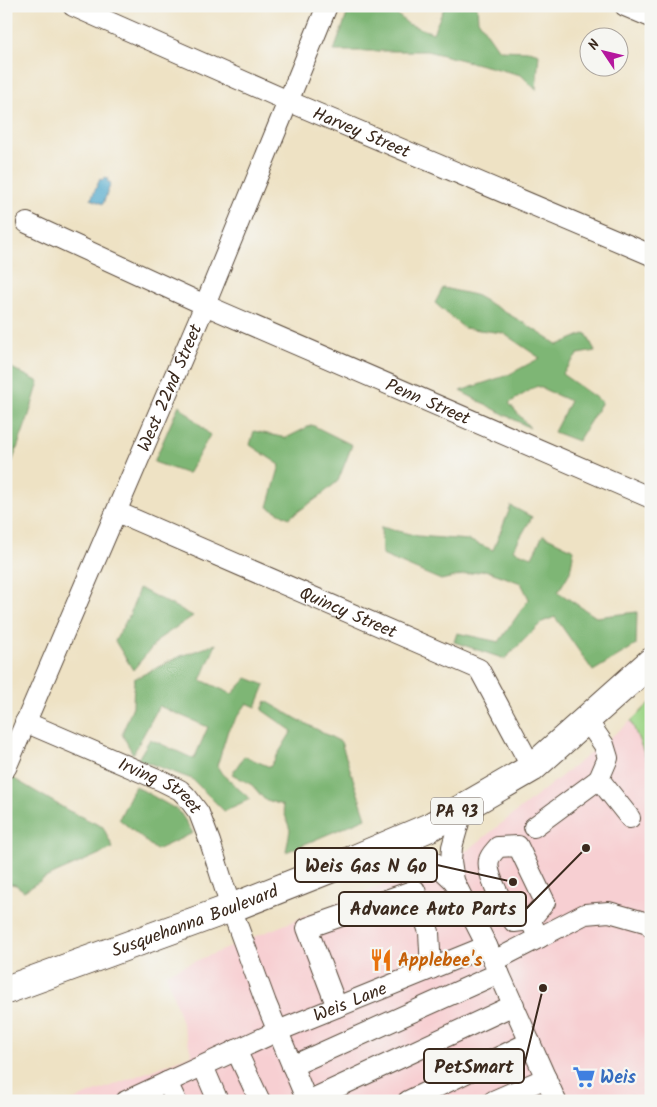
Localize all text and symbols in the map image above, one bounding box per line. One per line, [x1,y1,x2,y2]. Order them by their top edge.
north arrow [580,28,630,78]
text: N [583,35,606,55]
street label: Harvey Street [308,100,415,168]
street label: West 22nd Street [131,319,212,457]
street label: Penn Street [380,372,475,434]
street label: Quincy Street [294,580,402,648]
street label: Irving Street [113,751,209,822]
road number: PA 93 [431,798,483,824]
callout: Weis Gas N Go [295,848,437,882]
text: Weis Gas N Go [305,852,427,882]
street label: Susquehanna Boulevard [108,877,284,966]
callout: Advance Auto Parts [339,892,526,926]
text: Advance Auto Parts [350,895,516,925]
restaurant icon: Applebee's [368,947,394,973]
place label: Applebee's [398,947,483,976]
street label: Weis Lane [309,975,392,1031]
callout: PetSmart [424,1049,524,1083]
text: PetSmart [434,1053,514,1083]
supermarket icon: Weis [571,1064,597,1090]
place label: Weis [600,1064,637,1093]

